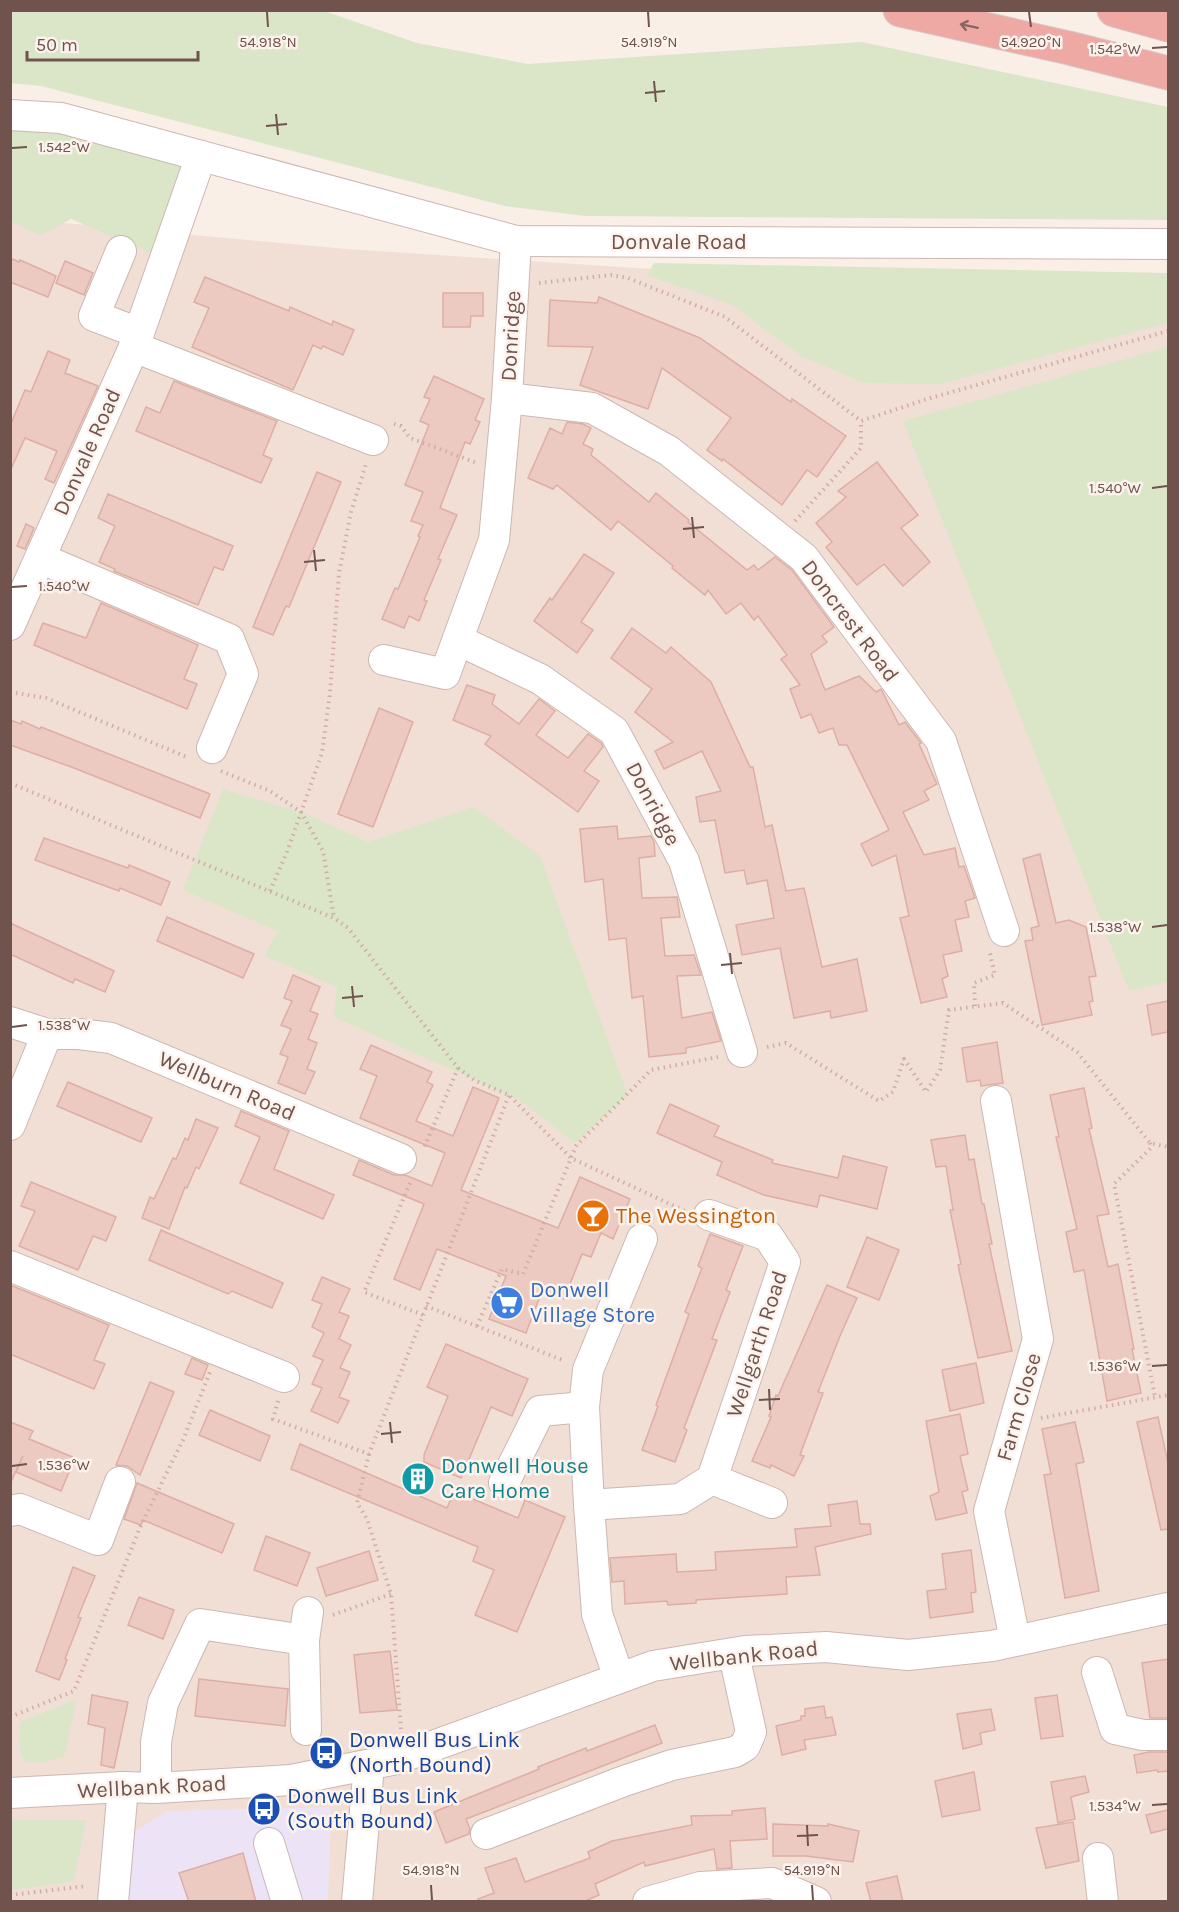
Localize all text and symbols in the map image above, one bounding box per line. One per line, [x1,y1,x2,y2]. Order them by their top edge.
one-way arrow [959,19,978,31]
scale bar [27,24,198,62]
text: 54.918°N [239,33,297,51]
text: 54.919°N [620,33,678,51]
text: 54.920°N [1000,33,1062,51]
text: 50 m [36,34,78,56]
text: 1.542°W [1089,40,1141,58]
text: 1.542°W [38,138,90,156]
street label: Donvale Road [611,229,747,255]
street label: Donridge [496,290,526,382]
street label: Donvale Road [47,384,127,520]
text: 1.540°W [1089,479,1142,497]
street label: Doncrest Road [796,555,904,687]
text: 1.540°W [38,577,91,595]
street label: Donridge [620,758,686,850]
text: 1.538°W [1089,918,1142,936]
text: 1.538°W [38,1016,91,1034]
street label: Wellburn Road [155,1046,299,1126]
bar icon: The Wessington [575,1198,611,1234]
place label: The Wessington [616,1203,776,1229]
street label: Wellgarth Road [721,1267,793,1421]
place label: Donwell Village Store [530,1277,655,1328]
supermarket icon: Donwell Village Store [489,1285,525,1321]
street label: Farm Close [991,1350,1047,1464]
text: 1.536°W [1089,1357,1142,1375]
place label: Donwell House Care Home [441,1453,589,1504]
text: 1.536°W [38,1456,91,1474]
building icon: Donwell House Care Home [400,1461,436,1497]
street label: Wellbank Road [668,1635,820,1677]
place label: Donwell Bus Link (North Bound) [349,1727,520,1778]
bus stop icon: Donwell Bus Link (North Bound) [308,1735,344,1771]
street label: Wellbank Road [77,1770,227,1804]
place label: Donwell Bus Link (South Bound) [287,1783,458,1834]
bus stop icon: Donwell Bus Link (South Bound) [246,1791,282,1827]
text: 1.534°W [1089,1797,1142,1815]
text: 54.918°N [402,1861,460,1879]
text: 54.919°N [783,1861,841,1879]

